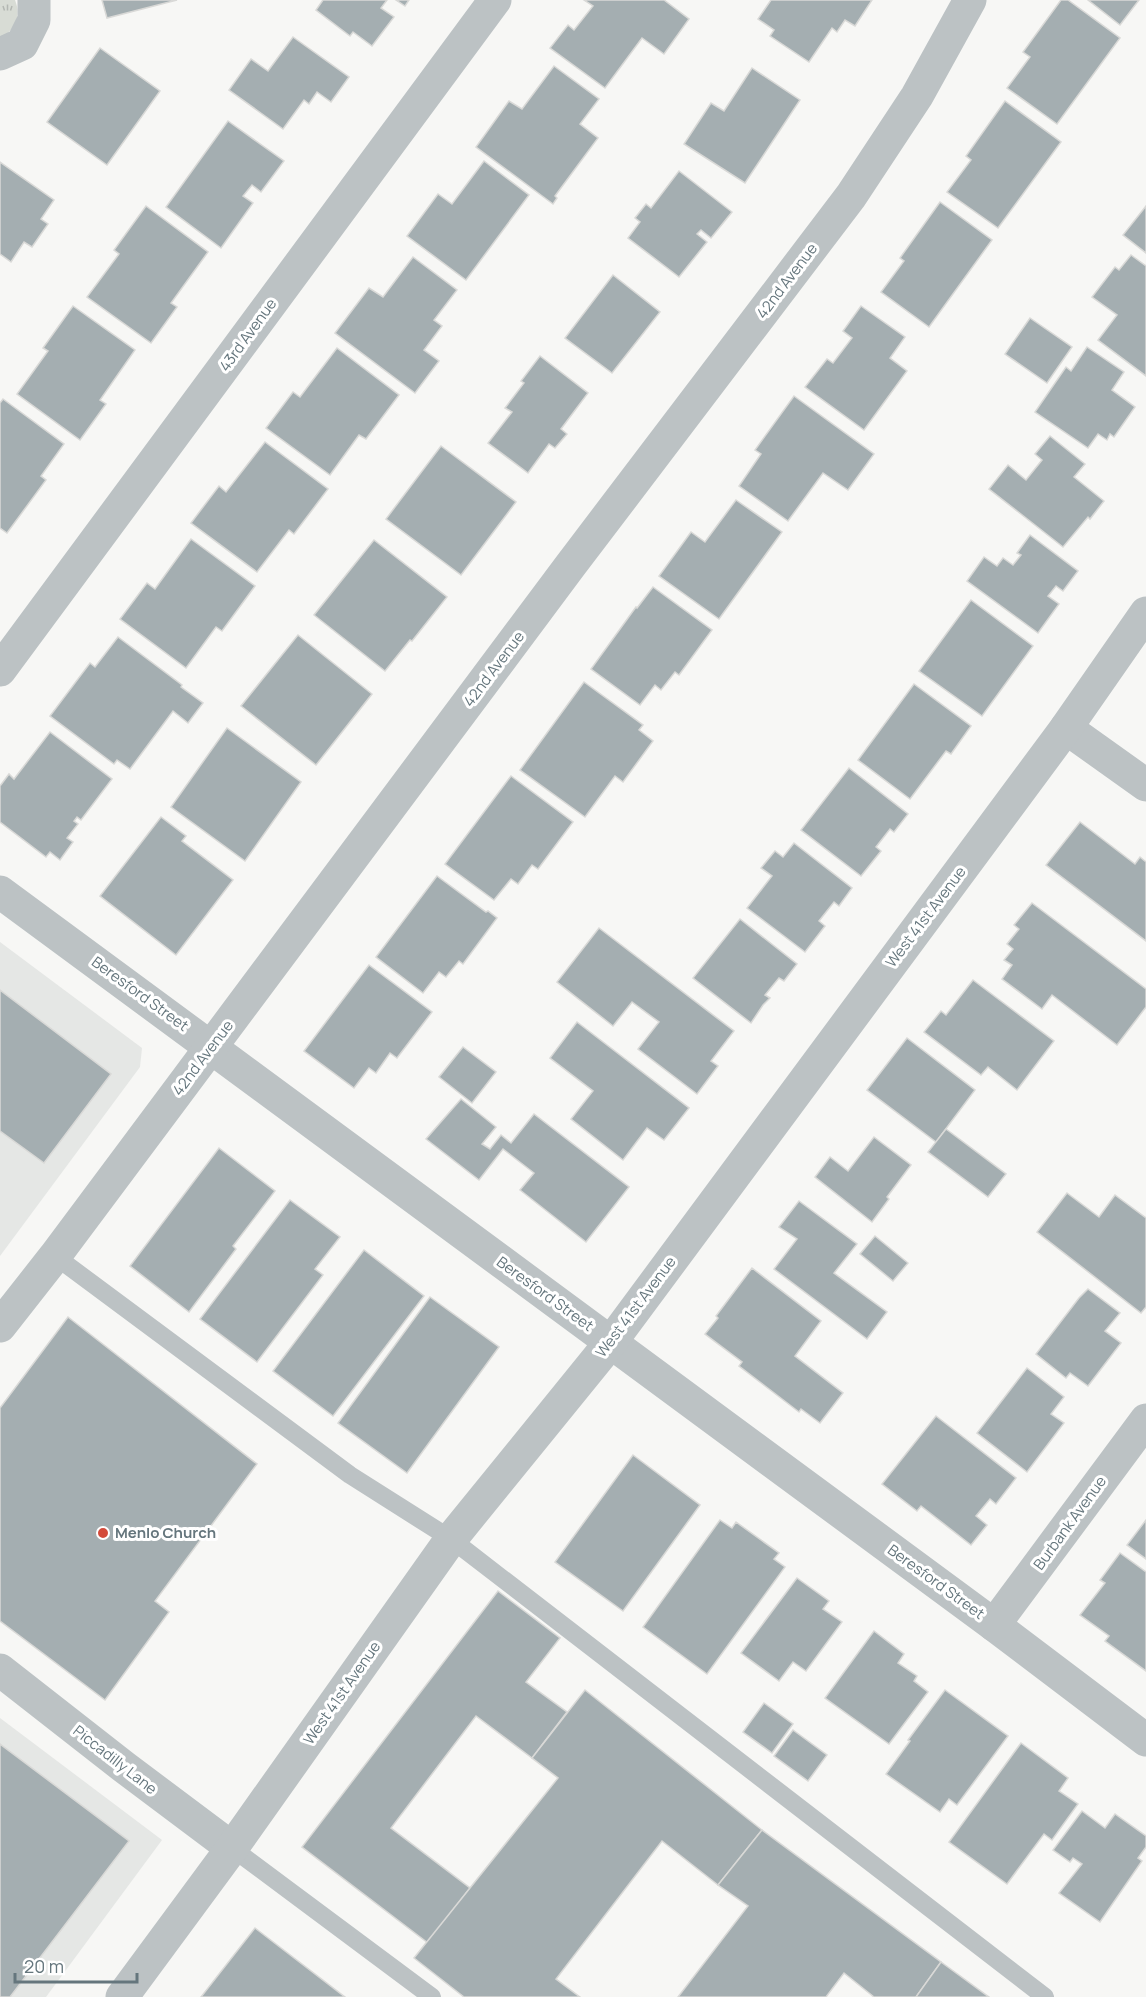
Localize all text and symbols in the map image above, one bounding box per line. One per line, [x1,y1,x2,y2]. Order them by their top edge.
street label: 42nd Avenue [751,238,822,323]
street label: 43rd Avenue [214,294,281,376]
street label: 42nd Avenue [458,626,529,711]
street label: West 41st Avenue [881,862,971,972]
street label: Beresford Street [88,951,193,1036]
street label: 42nd Avenue [167,1015,238,1100]
street label: Beresford Street [493,1251,598,1336]
street label: West 41st Avenue [591,1252,681,1362]
street label: Burbank Avenue [1028,1471,1111,1574]
place label: Menlo Church [115,1522,216,1543]
marker: Menlo Church [96,1526,110,1540]
street label: Beresford Street [884,1539,989,1624]
street label: West 41st Avenue [298,1637,385,1749]
street label: Piccadilly Lane [69,1720,162,1799]
scale bar [15,1946,136,1984]
text: 20 m [24,1954,64,1978]

